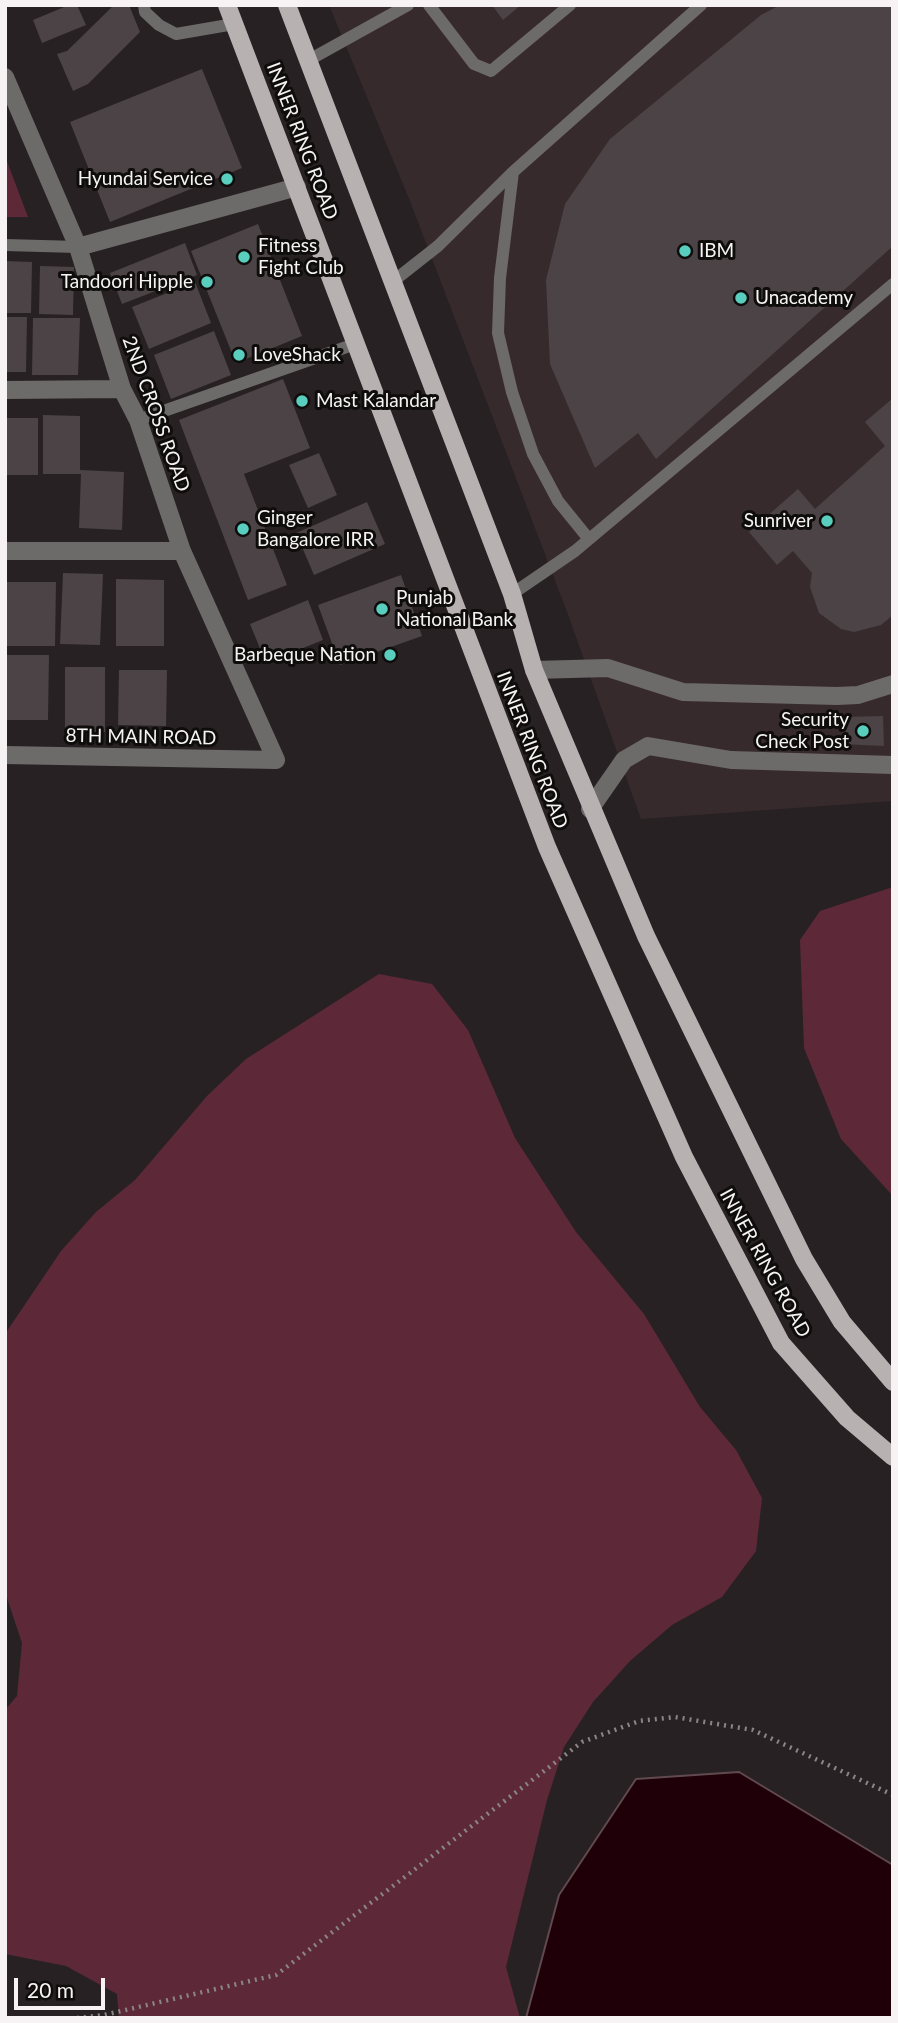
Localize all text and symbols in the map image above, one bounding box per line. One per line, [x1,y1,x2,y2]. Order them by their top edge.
street label: INNER RING ROAD [262,59,342,223]
place label: Hyundai Service [78,168,213,190]
marker: Hyundai Service [219,171,235,187]
place label: Fitness Fight Club [258,235,344,279]
place label: IBM [699,240,734,262]
marker: IBM [677,243,693,259]
marker: Fitness Fight Club [236,249,252,265]
place label: Tandoori Hipple [61,271,193,293]
marker: Tandoori Hipple [199,274,215,290]
place label: Unacademy [755,287,853,309]
marker: Unacademy [733,290,749,306]
street label: 2ND CROSS ROAD [117,333,195,495]
place label: LoveShack [253,344,341,366]
marker: LoveShack [231,347,247,363]
place label: Mast Kalandar [316,390,436,412]
marker: Mast Kalandar [294,393,310,409]
place label: Ginger Bangalore IRR [257,507,374,551]
place label: Sunriver [744,510,813,532]
marker: Sunriver [819,513,835,529]
marker: Ginger Bangalore IRR [235,521,251,537]
place label: Punjab National Bank [396,587,513,631]
marker: Punjab National Bank [374,601,390,617]
place label: Barbeque Nation [234,644,376,666]
marker: Barbeque Nation [382,647,398,663]
street label: INNER RING ROAD [492,668,572,832]
place label: Security Check Post [755,709,849,753]
marker: Security Check Post [855,723,871,739]
street label: 8TH MAIN ROAD [65,724,217,750]
street label: INNER RING ROAD [715,1185,815,1341]
scale bar [18,1964,108,2008]
text: 20 m [27,1977,74,2002]

